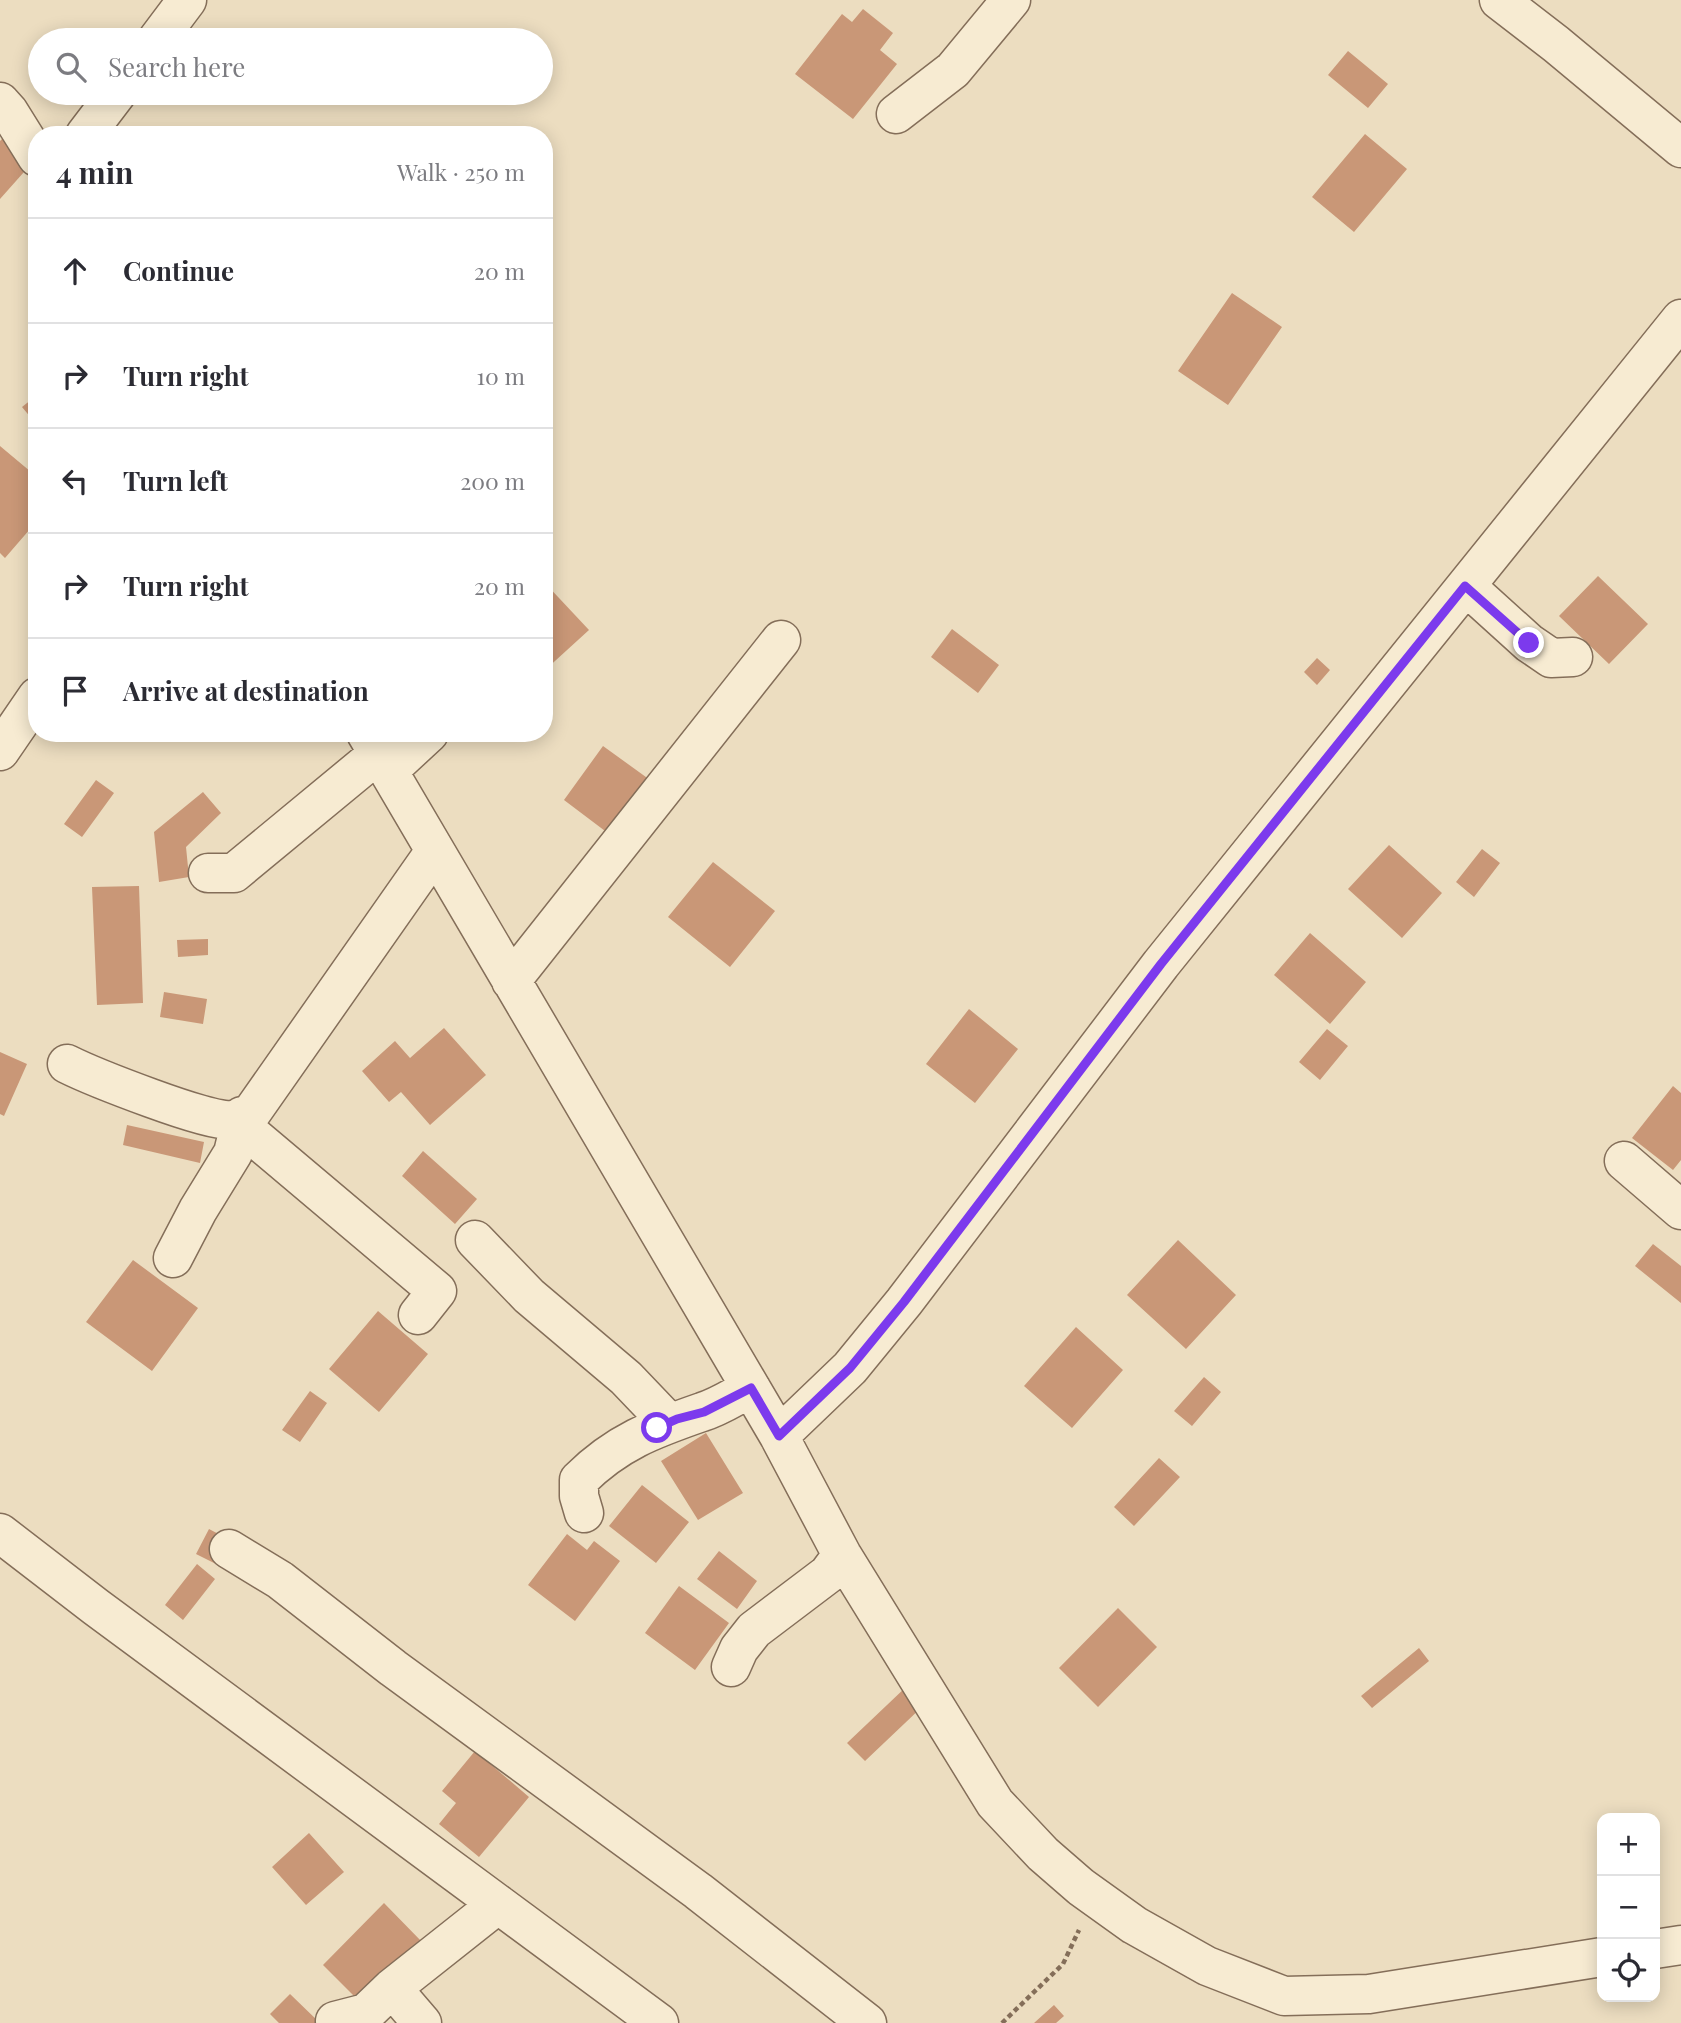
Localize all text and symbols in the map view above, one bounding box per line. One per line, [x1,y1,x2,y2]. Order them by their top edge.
search box [28,28,553,105]
icon: search [52,48,90,86]
text: Search here [108,49,245,84]
text: 4 min [56,152,134,192]
text: Walk · 250 m [397,156,525,187]
icon: ahead [56,252,94,290]
text: Continue [123,253,234,288]
text: 20 m [474,255,525,286]
icon: right [56,357,94,395]
text: Turn right [123,358,249,393]
text: 10 m [477,360,525,391]
icon: left [56,462,94,500]
text: Turn left [123,463,228,498]
text: 200 m [460,465,525,496]
icon: right [56,567,94,605]
text: Turn right [123,568,249,603]
text: 20 m [474,570,525,601]
route end [1513,627,1544,658]
icon: arrive [56,672,94,710]
text: Arrive at destination [123,673,369,708]
route start [641,1412,672,1443]
map controls [1597,1813,1660,2002]
button: + [1597,1813,1660,1876]
button: − [1597,1876,1660,1939]
button: locate [1597,1939,1660,2002]

